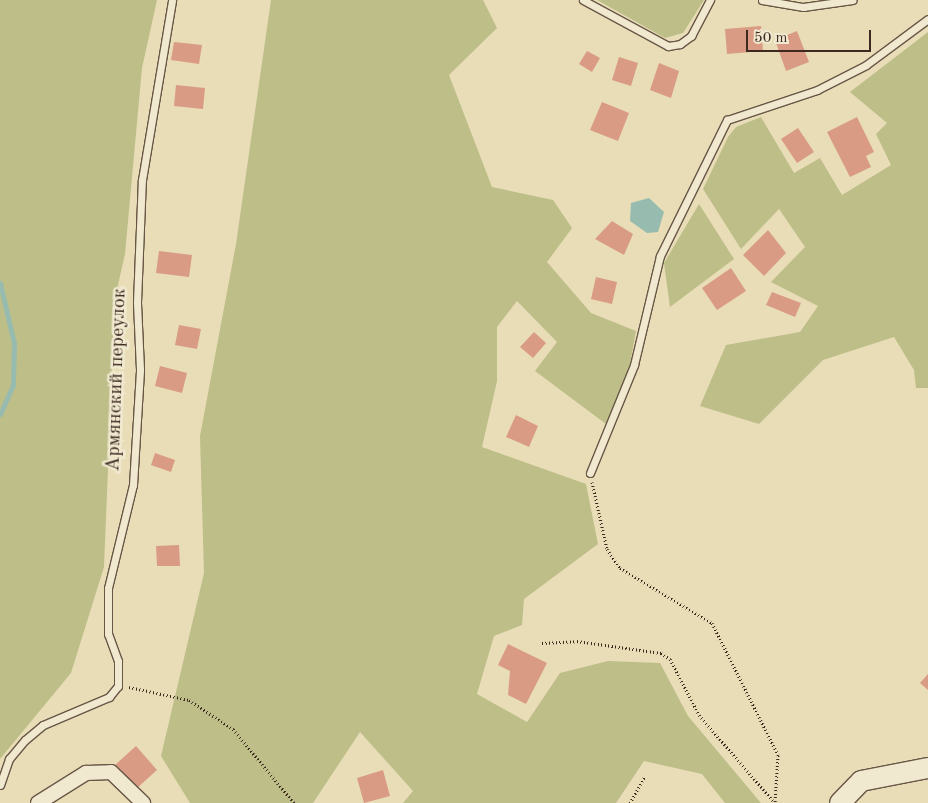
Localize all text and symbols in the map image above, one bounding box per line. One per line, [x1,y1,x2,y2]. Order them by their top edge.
scale bar [748,20,873,52]
text: 50 m [754,31,788,46]
street label: Армянский переулок [102,288,132,472]

